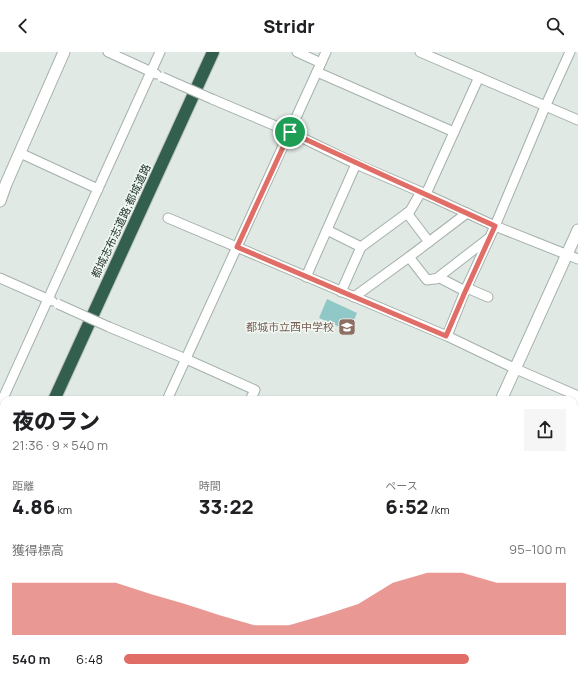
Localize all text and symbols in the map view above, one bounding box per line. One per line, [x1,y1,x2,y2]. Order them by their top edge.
text: Stridr [263,14,315,38]
icon: back [12,15,34,37]
icon: search [544,15,566,37]
pin [273,115,307,149]
icon: arrive [279,121,301,143]
street label: 都城志布志道路;都城道路 [87,161,154,280]
school or university icon: 都城市立西中学校 [337,317,357,337]
place label: 都城市立西中学校 [246,319,334,334]
text: 夜のラン [12,406,100,436]
button: share [524,409,566,451]
text: 21:36 · 9 × 540 m [12,436,108,454]
text: 距離 [12,478,34,493]
text: 時間 [199,478,221,493]
text: ペース [385,478,418,493]
text: 4.86 [12,493,55,520]
text: 33:22 [199,493,254,520]
text: 6:52 [385,493,428,520]
text: km [55,502,72,517]
text: /km [428,502,450,517]
text: 95–100 m [509,540,566,558]
text: 獲得標高 [12,541,64,559]
text: 540 m [12,650,50,668]
text: 6:48 [76,650,103,668]

